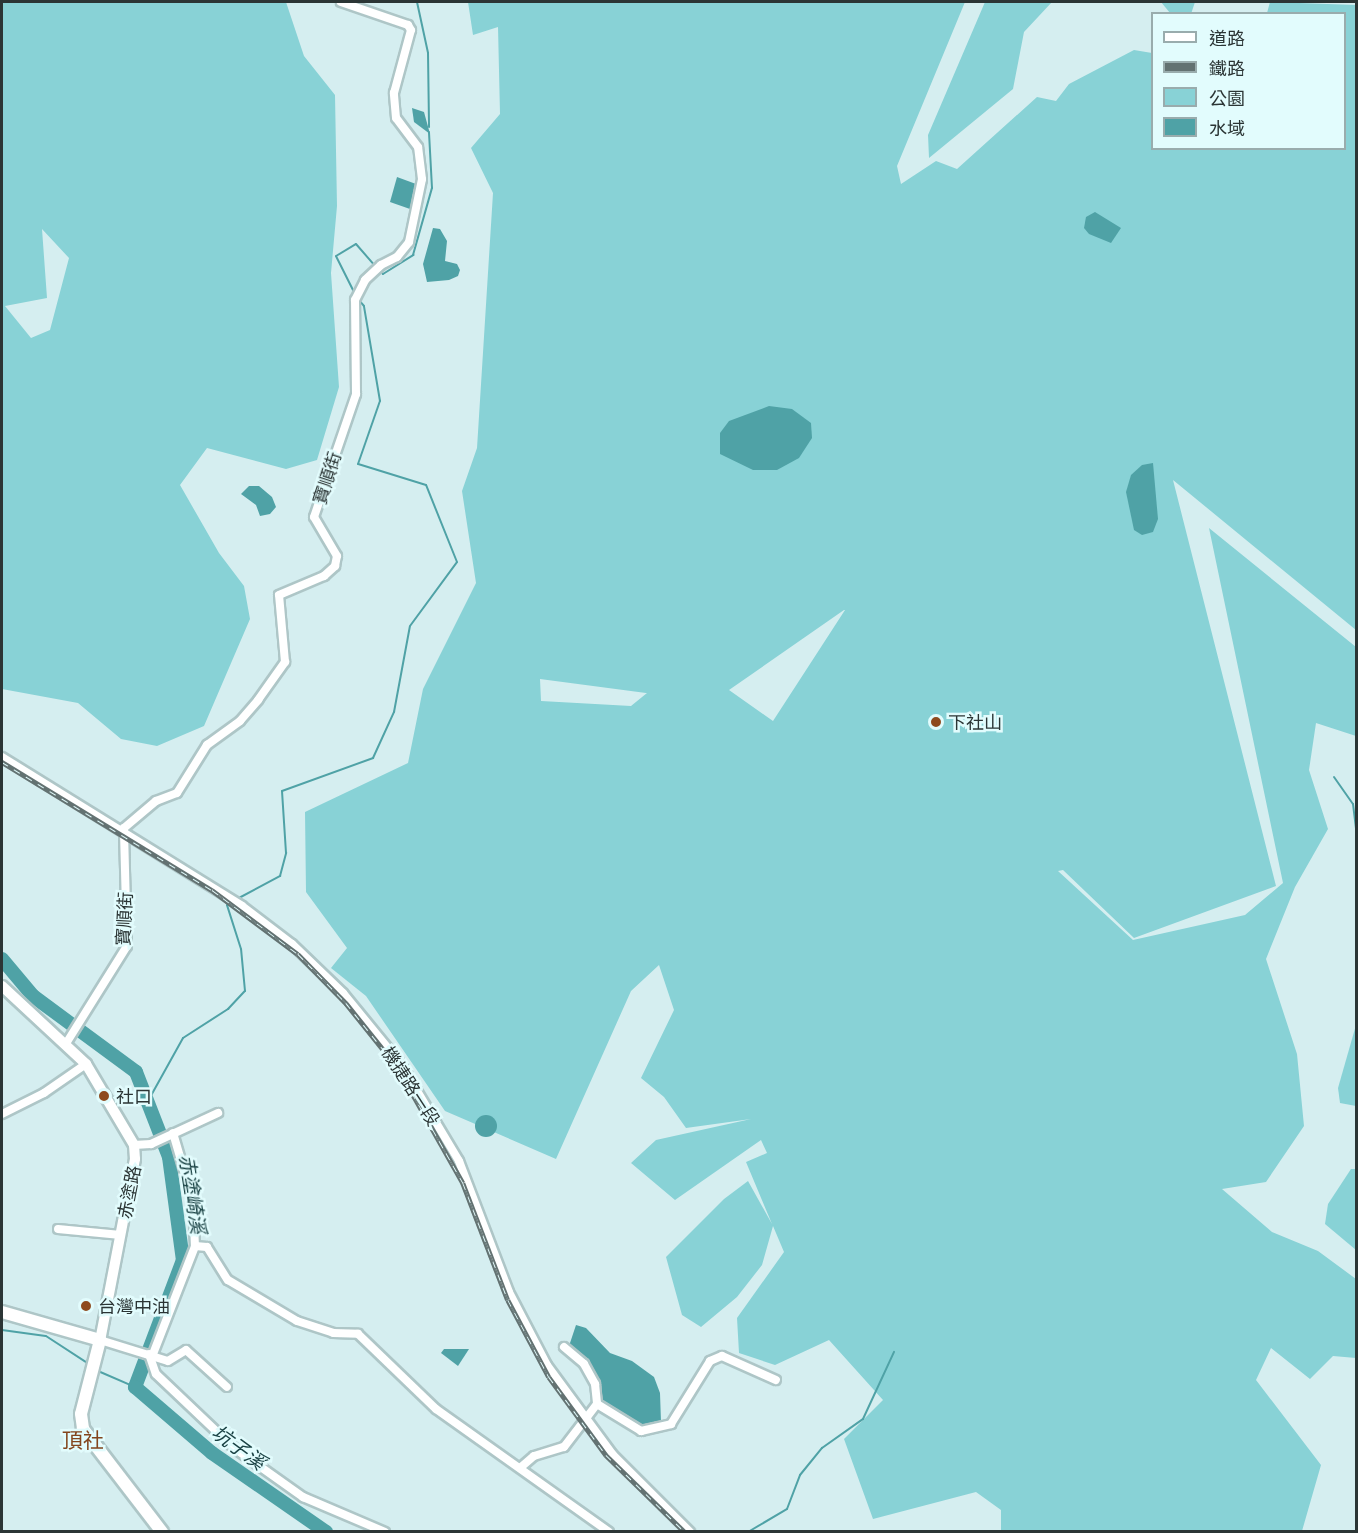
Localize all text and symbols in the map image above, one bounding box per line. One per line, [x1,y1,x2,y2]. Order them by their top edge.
legend [1151,12,1346,150]
text: 道路 [1209,27,1245,49]
text: 鐵路 [1209,57,1245,79]
text: 公園 [1209,87,1245,109]
text: 水域 [1209,117,1245,139]
street label: 寶順街 [308,449,346,507]
place label: 下社山 [948,711,1002,733]
marker: 下社山 [929,715,943,729]
street label: 寶順街 [112,891,136,947]
street label: 機捷路一段 [377,1042,445,1130]
place label: 社口 [116,1085,152,1107]
marker: 社口 [97,1089,111,1103]
water label: 赤塗崎溪 [175,1153,211,1235]
street label: 赤塗路 [113,1163,145,1221]
place label: 台灣中油 [98,1295,170,1317]
marker: 台灣中油 [79,1299,93,1313]
water label: 坑子溪 [208,1420,270,1474]
district label: 頂社 [62,1427,104,1453]

